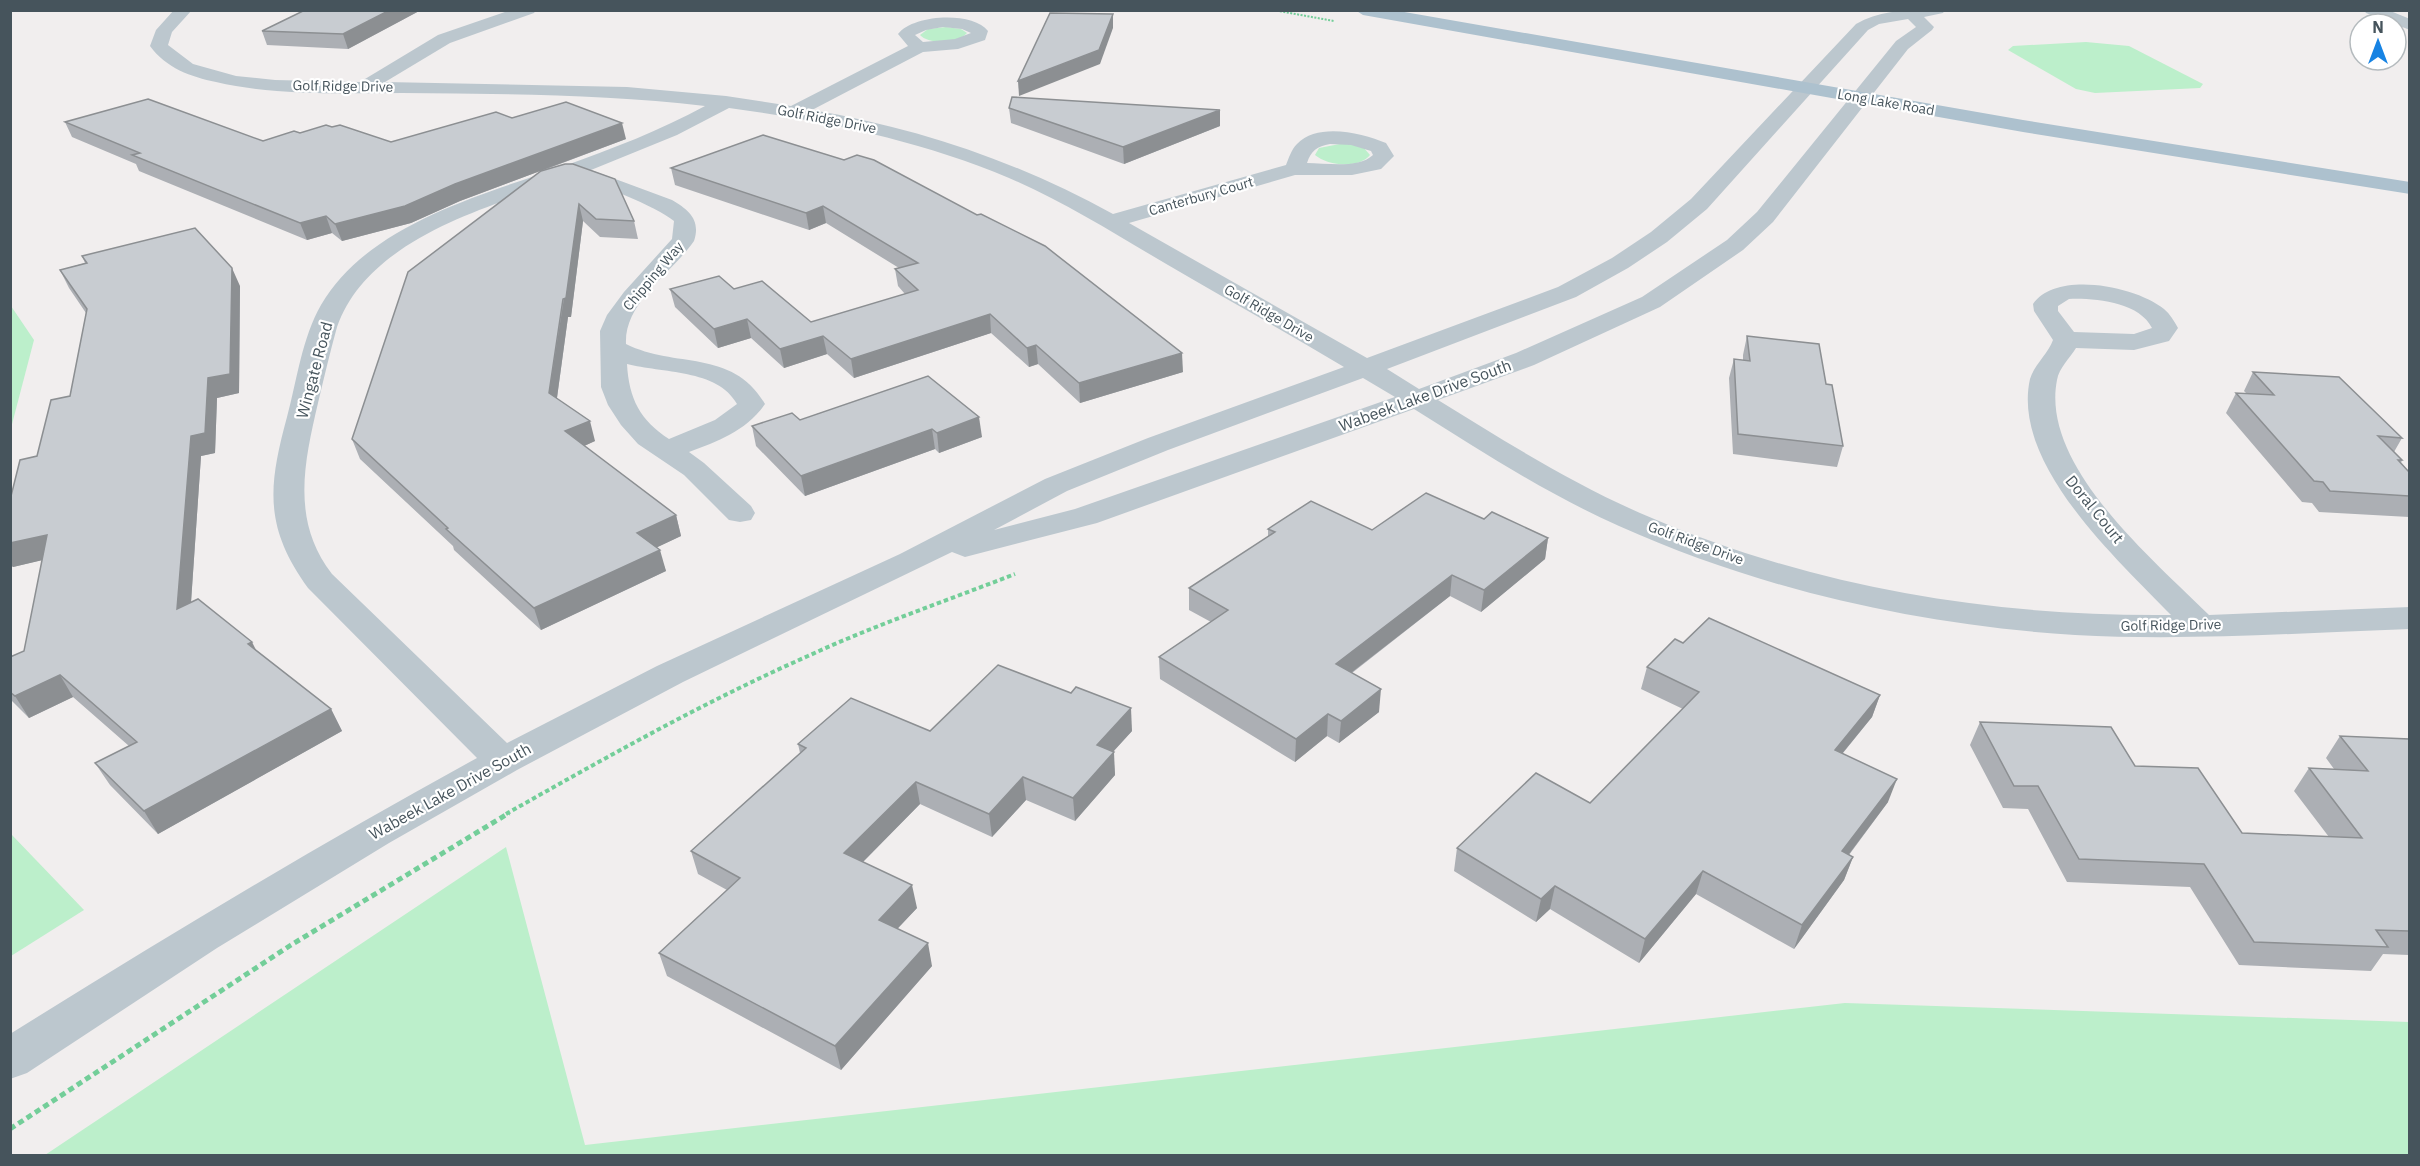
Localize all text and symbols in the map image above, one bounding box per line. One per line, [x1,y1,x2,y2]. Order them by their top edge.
north arrow [2348,12,2408,72]
text: N [2372,17,2384,37]
street label: Golf Ridge Drive [293,76,394,96]
street label: Long Lake Road [1836,85,1936,119]
street label: Golf Ridge Drive [776,101,878,137]
street label: Canterbury Court [1147,172,1255,220]
street label: Chipping Way [619,238,687,314]
street label: Golf Ridge Drive [1221,280,1317,346]
street label: Wingate Road [292,320,336,420]
street label: Wabeek Lake Drive South [1336,354,1514,436]
street label: Doral Court [2062,471,2128,547]
street label: Golf Ridge Drive [1646,517,1747,569]
street label: Golf Ridge Drive [2121,615,2222,635]
street label: Wabeek Lake Drive South [366,738,534,844]

